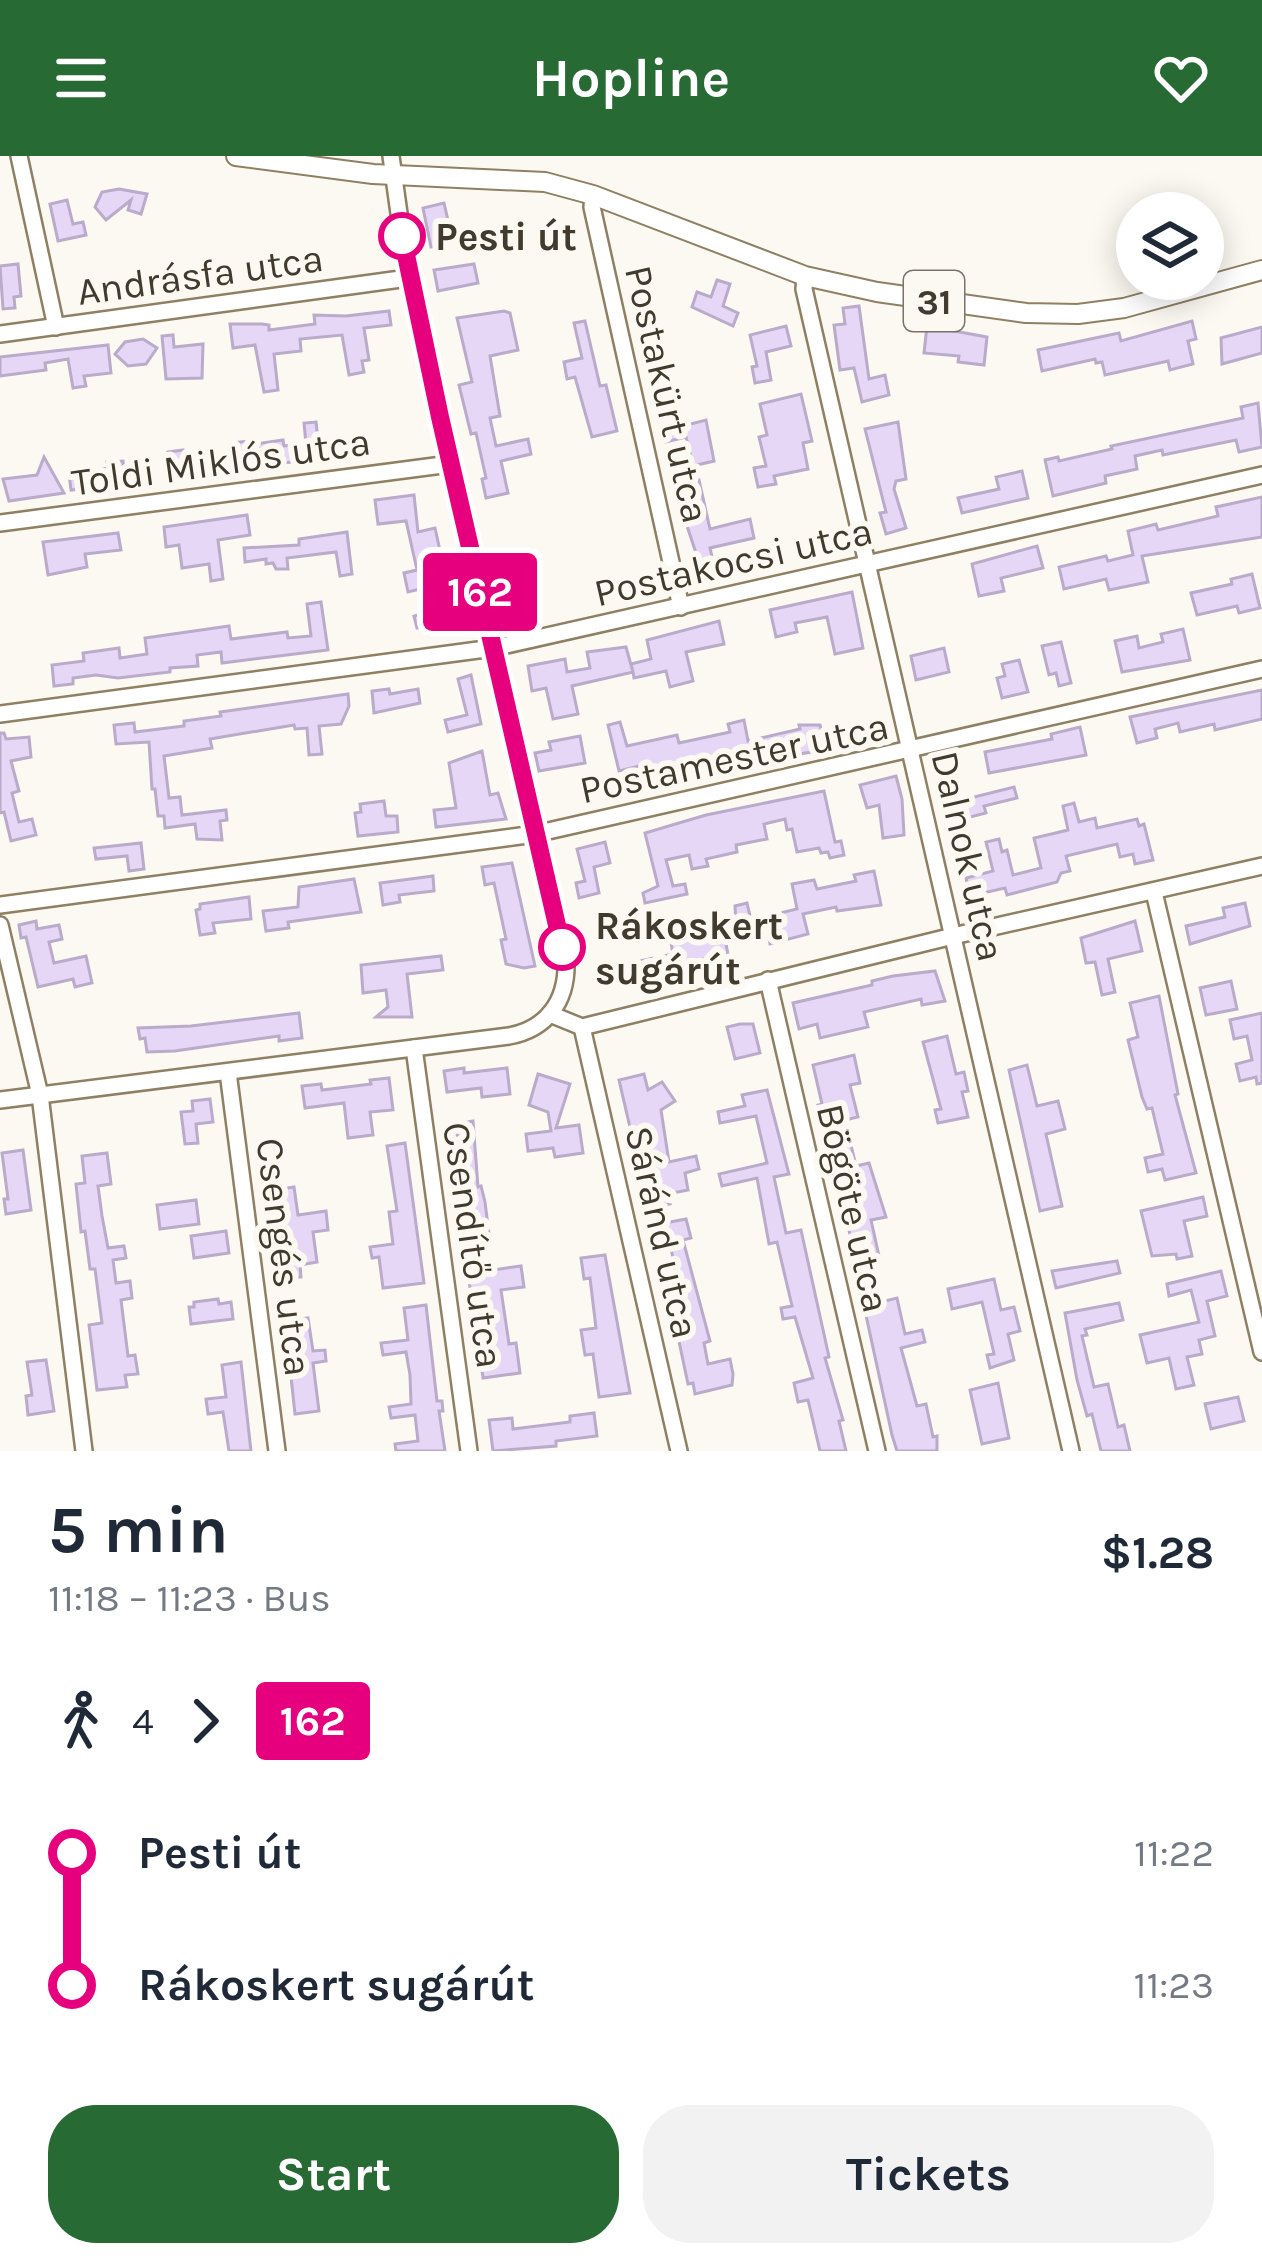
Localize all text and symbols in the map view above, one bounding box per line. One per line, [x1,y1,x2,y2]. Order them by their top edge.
icon: menu [48,45,114,111]
icon: heart [1148,45,1214,111]
text: Hopline [532,46,730,110]
map controls [1116,192,1224,300]
button: layers [1116,192,1224,300]
marker: Pesti út [380,214,424,258]
place label: Pesti út [435,214,577,260]
street label: Andrásfa utca [74,235,326,315]
street label: Postakürt utca [615,261,719,528]
road number: 31 [904,271,964,331]
street label: Toldi Miklós utca [69,418,373,506]
street label: Postakocsi utca [590,508,877,616]
line badge: 162 [411,553,549,631]
text: 162 [447,567,513,617]
street label: Postamester utca [576,703,893,813]
street label: Dalnok utca [922,747,1015,966]
place label: Rákoskert sugárút [595,903,783,994]
marker: Rákoskert sugárút [540,925,584,969]
street label: Bögöte utca [807,1099,899,1317]
street label: Csendítő utca [433,1119,513,1371]
street label: Sáránd utca [615,1122,709,1343]
street label: Csengés utca [247,1135,321,1379]
text: 5 min [48,1491,229,1569]
text: $1.28 [1101,1527,1214,1579]
text: 11:18 – 11:23 · Bus [48,1575,331,1621]
icon: walk [48,1688,114,1754]
icon: forward [172,1688,238,1754]
text: 162 [280,1696,346,1746]
text: 4 [132,1698,154,1744]
text: Pesti út [138,1827,302,1879]
text: 11:22 [1134,1830,1214,1876]
text: Rákoskert sugárút [138,1959,534,2011]
text: 11:23 [1134,1962,1214,2008]
button: Start [48,2105,619,2243]
button: Tickets [643,2105,1214,2243]

